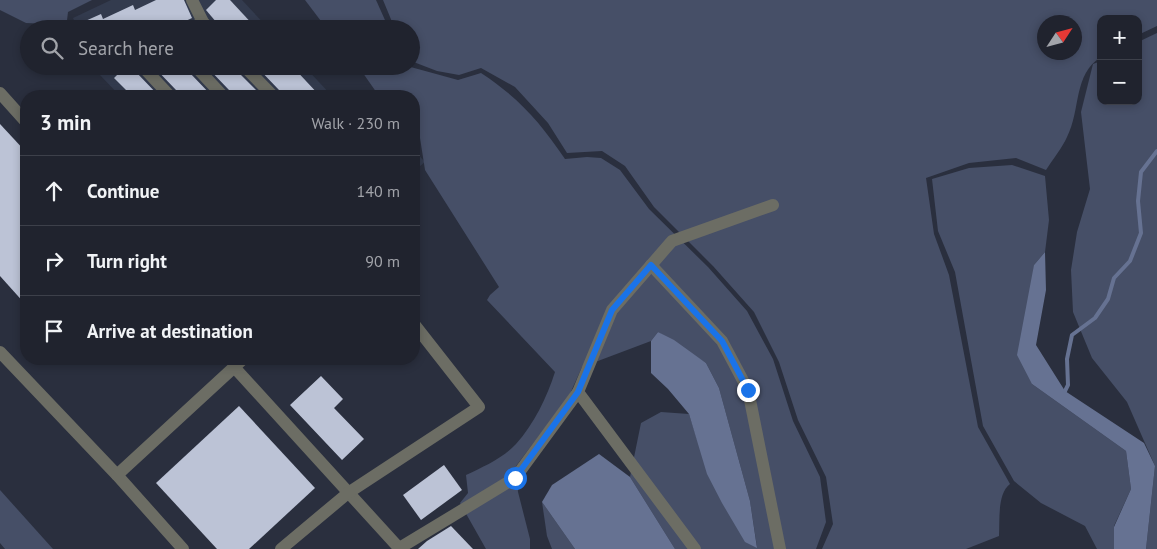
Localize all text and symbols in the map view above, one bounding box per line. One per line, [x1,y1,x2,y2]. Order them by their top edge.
north arrow [1037,15,1082,60]
map controls [1097,15,1142,105]
button: + [1097,15,1142,60]
search box [20,20,420,75]
icon: search [38,34,66,62]
text: Search here [78,36,174,60]
button: − [1097,60,1142,105]
text: 3 min [40,109,91,136]
text: Walk · 230 m [311,113,400,133]
icon: ahead [40,177,68,205]
text: Continue [87,179,159,203]
text: 140 m [357,181,400,201]
icon: right [40,247,68,275]
text: Turn right [87,249,167,273]
text: 90 m [365,251,400,271]
icon: arrive [40,317,68,345]
text: Arrive at destination [87,319,253,343]
route end [737,379,760,402]
route start [504,467,527,490]

